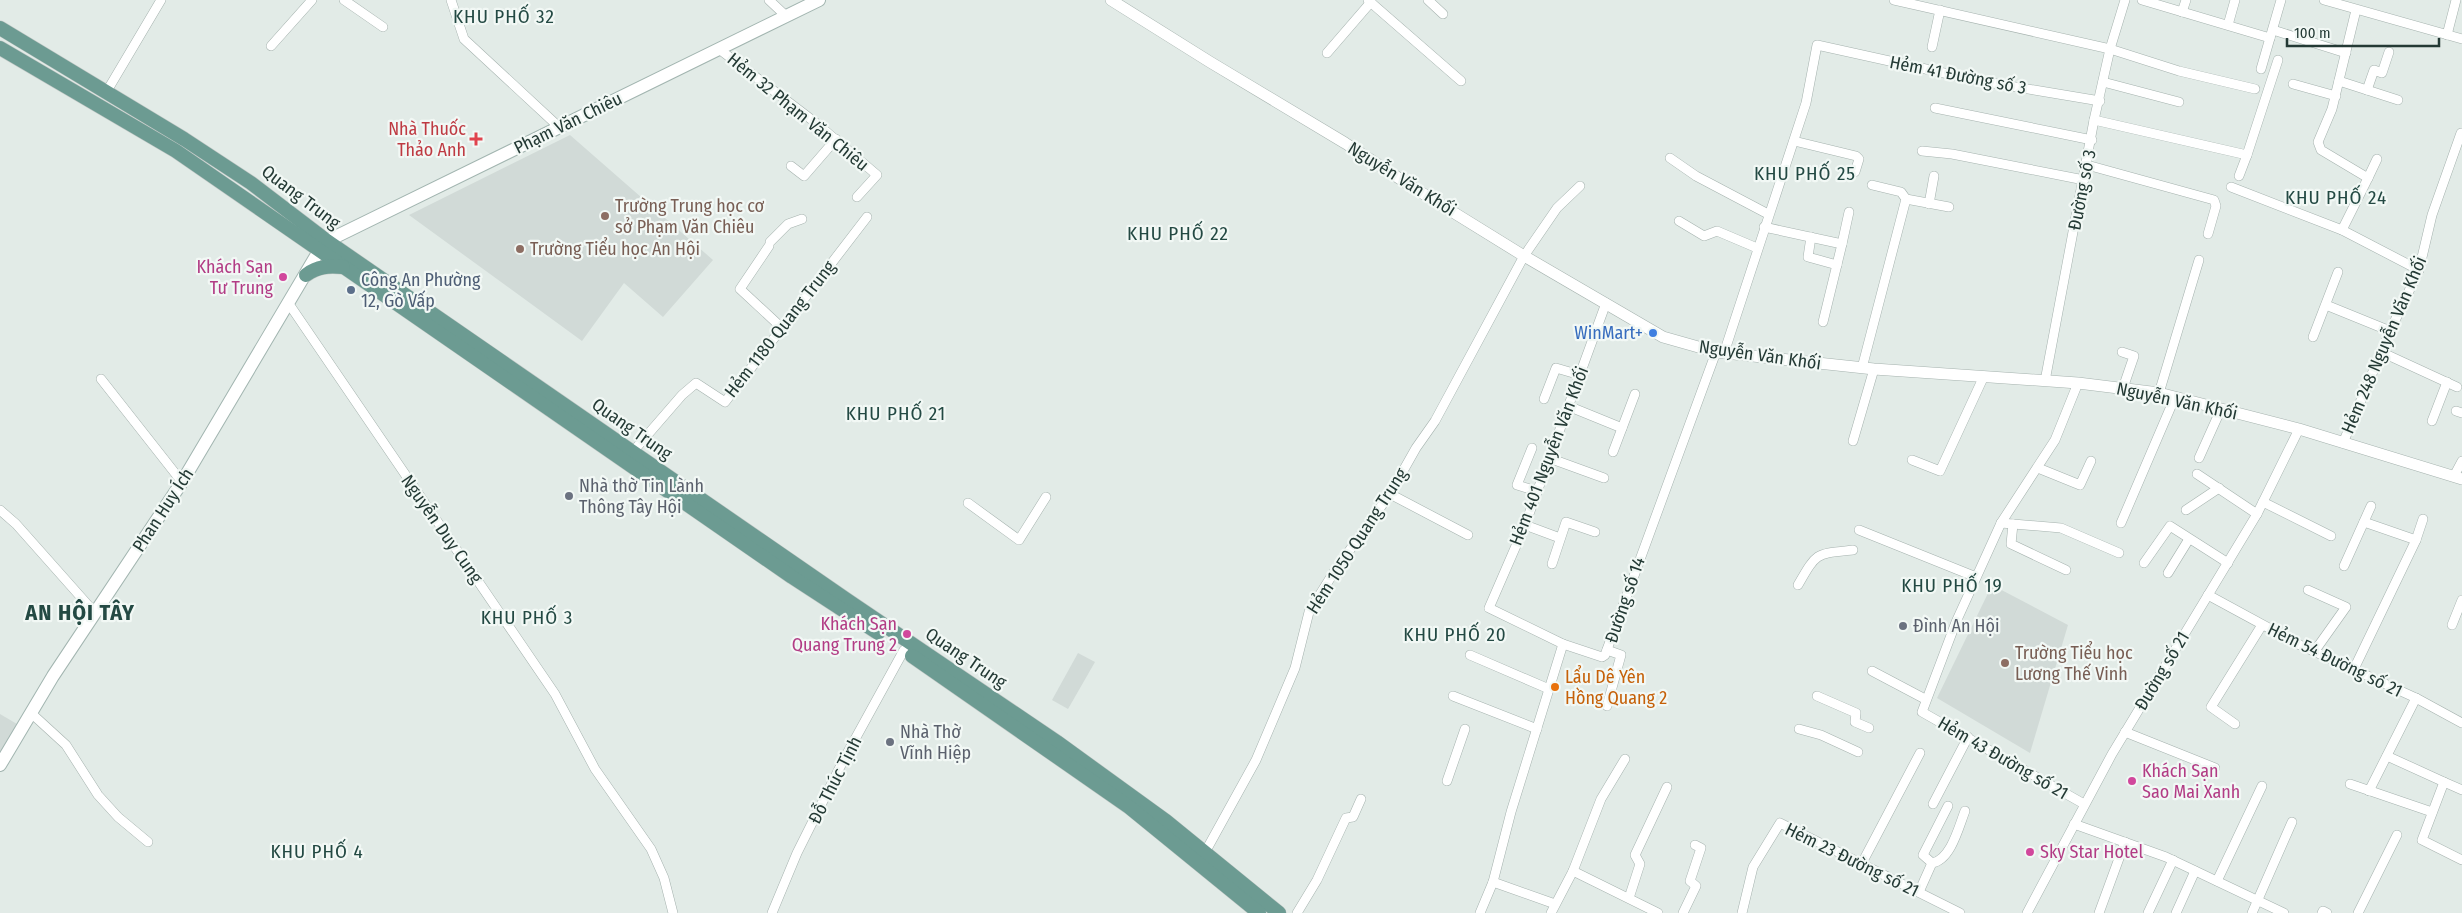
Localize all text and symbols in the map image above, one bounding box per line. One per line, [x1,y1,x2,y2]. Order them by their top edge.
district label: KHU PHỐ 32 [453,3,555,28]
scale bar [2287,15,2440,47]
text: 100 m [2294,24,2331,42]
street label: Hẻm 32 Phạm Văn Chiêu [723,48,873,176]
street label: Hẻm 41 Đường số 3 [1888,51,2028,99]
street label: Phạm Văn Chiêu [510,87,626,159]
place label: Nhà Thuốc Thảo Anh [388,118,466,161]
marker: Nhà Thuốc Thảo Anh [470,133,482,145]
street label: Nguyễn Văn Khối [1344,137,1460,221]
street label: Đường số 3 [2063,148,2101,232]
street label: Quang Trung [257,160,345,234]
district label: KHU PHỐ 25 [1754,160,1856,185]
district label: KHU PHỐ 24 [2285,184,2387,209]
place label: Trường Trung học cơ sở Phạm Văn Chiêu [615,195,764,238]
marker: Trường Trung học cơ sở Phạm Văn Chiêu [599,210,611,222]
district label: KHU PHỐ 22 [1127,220,1229,245]
place label: Trường Tiểu học An Hội [530,237,700,260]
marker: Trường Tiểu học An Hội [514,243,526,255]
street label: Hẻm 248 Nguyễn Văn Khối [2337,253,2431,437]
place label: Khách Sạn Tư Trung [197,256,274,299]
street label: Hẻm 1180 Quang Trung [720,256,841,402]
place label: Công An Phường 12, Gò Vấp [361,269,481,312]
marker: Khách Sạn Tư Trung [277,271,289,283]
marker: Công An Phường 12, Gò Vấp [345,284,357,296]
place label: WinMart+ [1574,322,1643,344]
marker: WinMart+ [1647,327,1659,339]
street label: Nguyễn Văn Khối [1697,336,1823,374]
street label: Hẻm 401 Nguyễn Văn Khối [1505,363,1593,549]
street label: Nguyễn Văn Khối [2114,377,2240,425]
street label: Quang Trung [588,393,677,465]
district label: KHU PHỐ 21 [846,400,946,425]
street label: Phan Huy Ích [127,463,198,556]
street label: Hẻm 1050 Quang Trung [1302,464,1413,618]
street label: Nguyễn Duy Cung [396,470,488,588]
place label: Nhà thờ Tin Lành Thông Tây Hội [579,475,704,518]
marker: Nhà thờ Tin Lành Thông Tây Hội [563,490,575,502]
street label: Đường số 14 [1600,554,1650,646]
district label: KHU PHỐ 19 [1901,572,2003,597]
district label: AN HỘI TÂY [24,599,135,626]
district label: KHU PHỐ 3 [481,604,573,629]
place label: Khách Sạn Quang Trung 2 [792,613,897,656]
place label: Đình An Hội [1913,615,2000,637]
street label: Hẻm 54 Đường số 21 [2264,618,2406,702]
marker: Đình An Hội [1897,620,1909,632]
district label: KHU PHỐ 20 [1403,621,1507,646]
street label: Quang Trung [921,623,1011,693]
marker: Khách Sạn Quang Trung 2 [901,628,913,640]
street label: Đường số 21 [2130,628,2194,714]
place label: Trường Tiểu học Lương Thế Vinh [2015,641,2133,685]
marker: Trường Tiểu học Lương Thế Vinh [1999,657,2011,669]
place label: Lẩu Dê Yên Hồng Quang 2 [1565,665,1667,709]
marker: Lẩu Dê Yên Hồng Quang 2 [1549,681,1561,693]
street label: Hẻm 43 Đường số 21 [1934,712,2072,804]
place label: Nhà Thờ Vĩnh Hiệp [900,721,971,764]
street label: Đỗ Thúc Tịnh [804,733,866,827]
marker: Nhà Thờ Vĩnh Hiệp [884,736,896,748]
place label: Khách Sạn Sao Mai Xanh [2142,760,2240,803]
marker: Khách Sạn Sao Mai Xanh [2126,775,2138,787]
street label: Hẻm 23 Đường số 21 [1781,818,1923,902]
district label: KHU PHỐ 4 [270,838,364,863]
place label: Sky Star Hotel [2040,841,2143,863]
marker: Sky Star Hotel [2024,846,2036,858]

